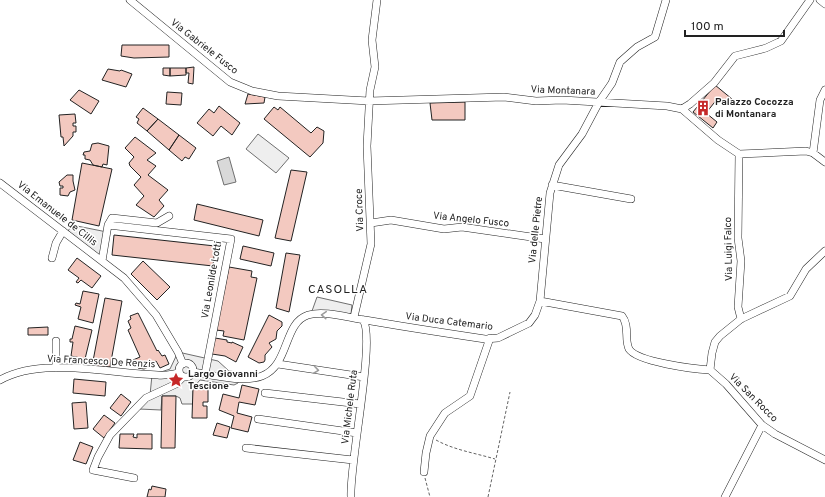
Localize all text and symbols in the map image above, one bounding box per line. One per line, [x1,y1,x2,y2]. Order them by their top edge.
scale bar [685,12,784,38]
street label: Via Gabriele Fusco [167,16,241,78]
text: 100 m [691,19,724,35]
street label: Via Montanara [530,83,596,99]
place label: Palazzo Cocozza di Montanara [715,96,794,121]
building icon: Palazzo Cocozza di Montanara [694,99,712,117]
street label: Via Emanuele de Cillis [14,179,100,250]
street label: Via Croce [353,188,367,232]
street label: Via delle Pietre [526,196,546,264]
street label: Via Angelo Fusco [432,210,510,231]
street label: Via Luigi Falco [722,216,736,281]
street label: Via Leonilde Lotti [199,240,225,320]
district label: CASOLLA [308,282,368,298]
one-way arrow [321,310,327,319]
street label: Via Duca Catemario [404,310,494,334]
street label: Via Francesco De Renzis [46,353,156,371]
one-way arrow [313,365,319,374]
place label: Largo Giovanni Tescione [188,368,258,393]
street label: Via Michele Ruta [339,369,361,445]
place icon: Largo Giovanni Tescione [167,371,185,389]
street label: Via San Rocco [726,371,780,425]

